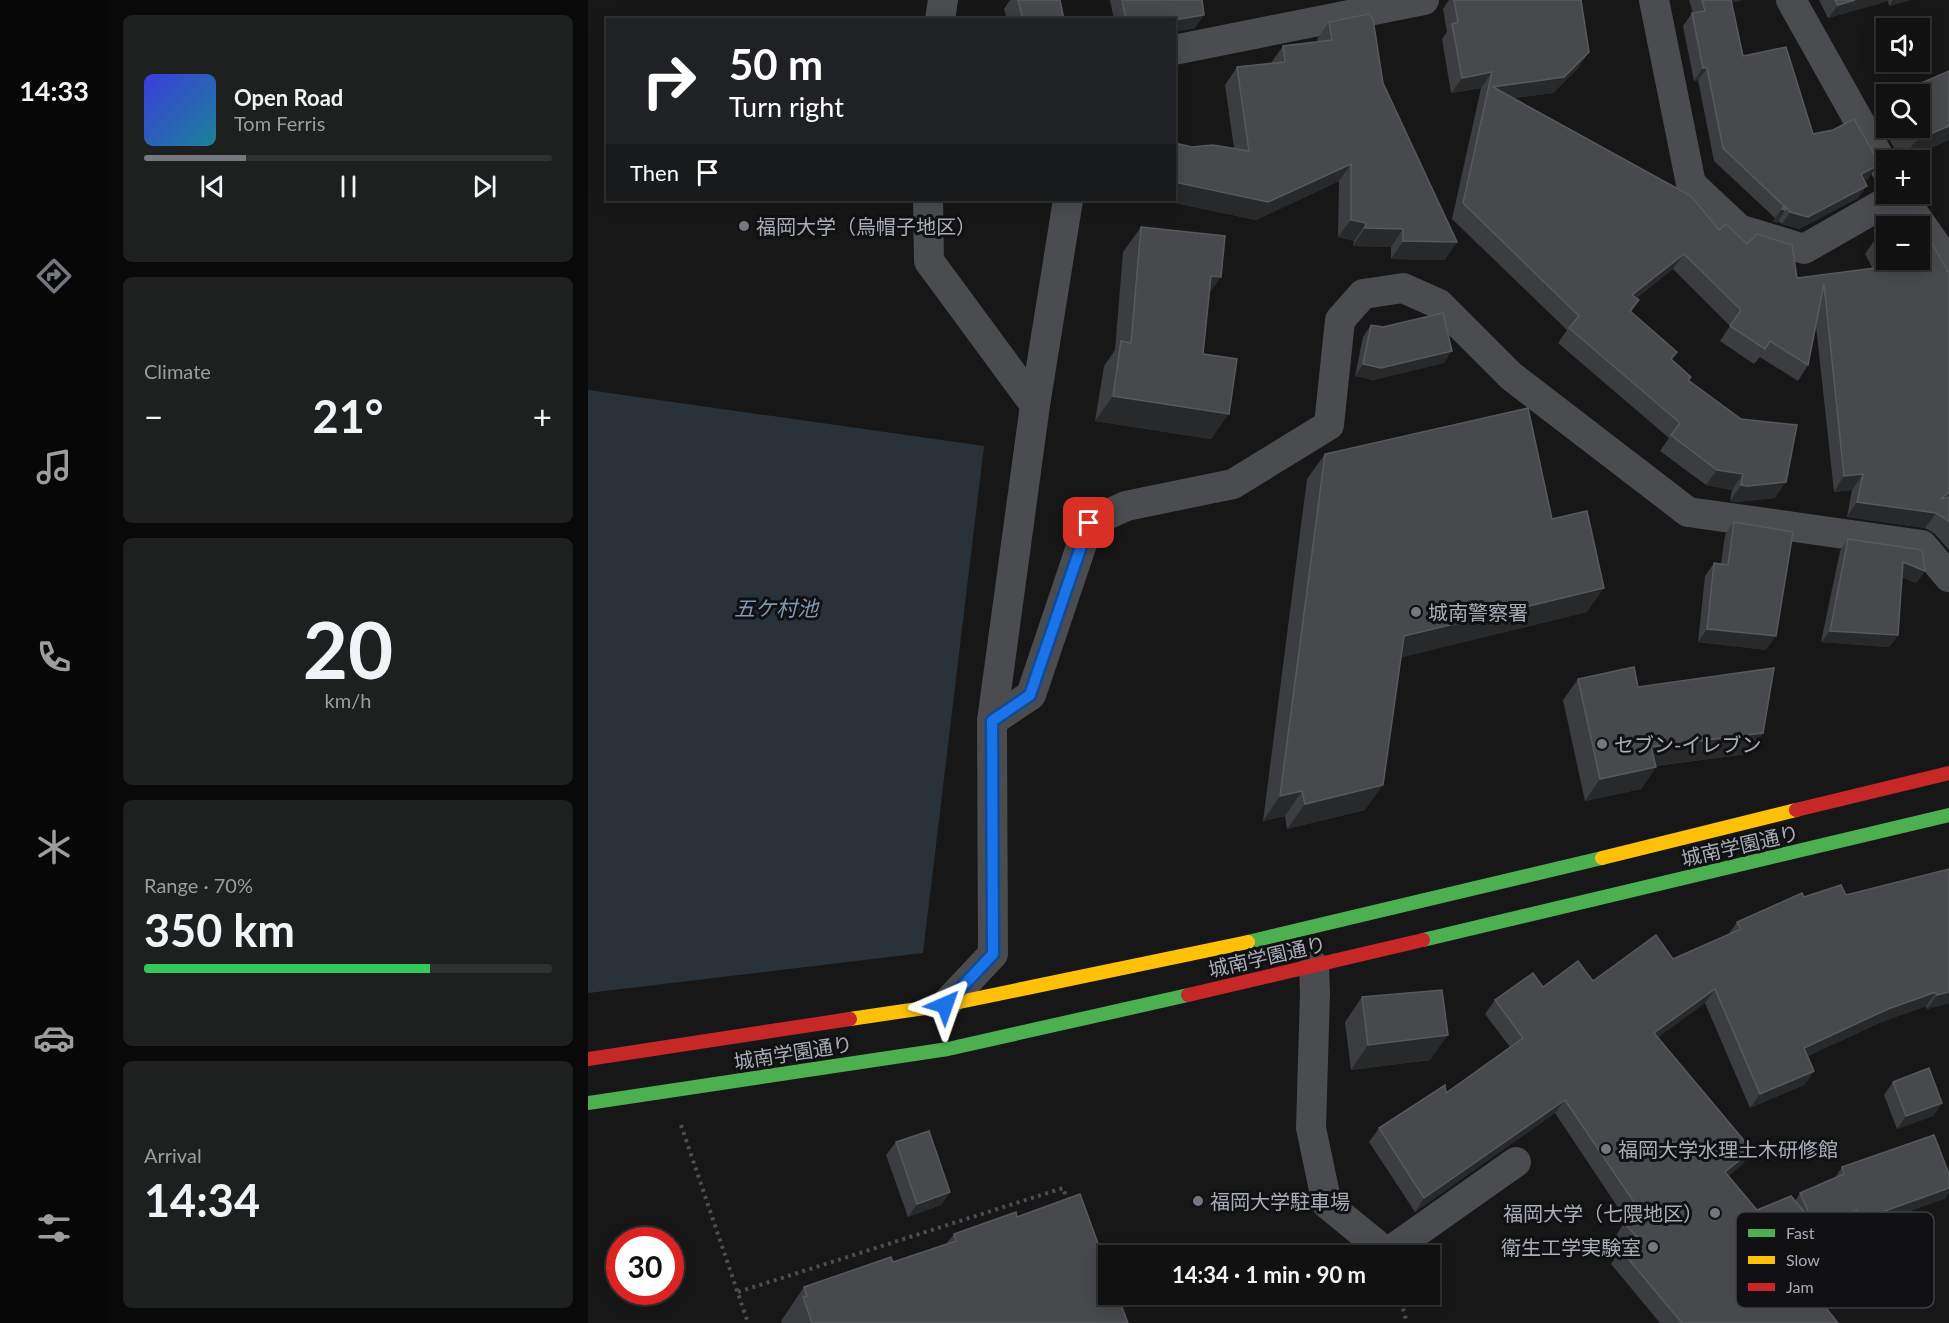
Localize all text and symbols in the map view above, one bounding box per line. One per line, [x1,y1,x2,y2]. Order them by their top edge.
map controls [1876,18,1930,270]
button: sound [1876,18,1930,72]
text: 50 m [729,39,823,89]
icon: right [630,42,708,120]
text: 14:33 [19,74,89,107]
text: Open Road [234,84,343,111]
button: search [1876,84,1930,138]
text: Turn right [729,90,844,123]
text: Tom Ferris [234,111,325,135]
button: + [1876,150,1930,204]
icon: arrive [691,156,724,189]
text: Then [630,159,679,186]
icon: previous [196,170,229,203]
icon: pause [332,170,365,203]
icon: next [468,170,501,203]
place label: 福岡大学（烏帽子地区） [756,214,976,238]
button: − [1876,216,1930,270]
marker: 福岡大学（烏帽子地区） [737,219,751,233]
icon: directions [33,255,75,297]
text: Climate [144,359,211,383]
text: 21° [313,389,383,443]
text: − [144,396,163,436]
text: + [533,396,552,436]
icon: music [33,446,75,488]
pin [1063,497,1114,548]
icon: arrive [1072,506,1105,539]
water label: 五ケ村池 [734,595,820,620]
place label: 城南警察署 [1428,600,1528,624]
text: 20 [303,602,393,696]
marker: 城南警察署 [1409,605,1423,619]
icon: phone [33,636,75,678]
text: km/h [325,688,371,712]
place label: セブン-イレブン [1614,732,1761,756]
marker: セブン-イレブン [1595,737,1609,751]
street label: 城南学園通り [1679,820,1801,870]
icon: climate [33,826,75,868]
text: Range · 70% [144,873,253,897]
text: 350 km [144,903,295,957]
street label: 城南学園通り [1206,931,1328,981]
position arrow [913,973,977,1037]
icon: car [33,1017,75,1059]
street label: 城南学園通り [732,1031,854,1073]
place label: 福岡大学水理土木研修館 [1618,1137,1838,1161]
marker: 福岡大学水理土木研修館 [1599,1142,1613,1156]
text: Arrival [144,1143,202,1167]
text: 14:34 [144,1173,260,1227]
place label: 福岡大学駐車場 [1210,1189,1350,1213]
marker: 福岡大学駐車場 [1191,1194,1205,1208]
place label: 福岡大学（七隈地区） [1503,1201,1703,1225]
marker: 福岡大学（七隈地区） [1708,1206,1722,1220]
icon: filters [33,1207,75,1249]
legend [1736,1212,1934,1308]
text: Fast [1786,1223,1815,1242]
speed limit sign: 30 [606,1227,684,1305]
place label: 衛生工学実験室 [1501,1235,1641,1259]
marker: 衛生工学実験室 [1646,1240,1660,1254]
text: Slow [1786,1250,1820,1269]
text: 14:34 · 1 min · 90 m [1172,1261,1366,1288]
text: Jam [1786,1277,1814,1296]

